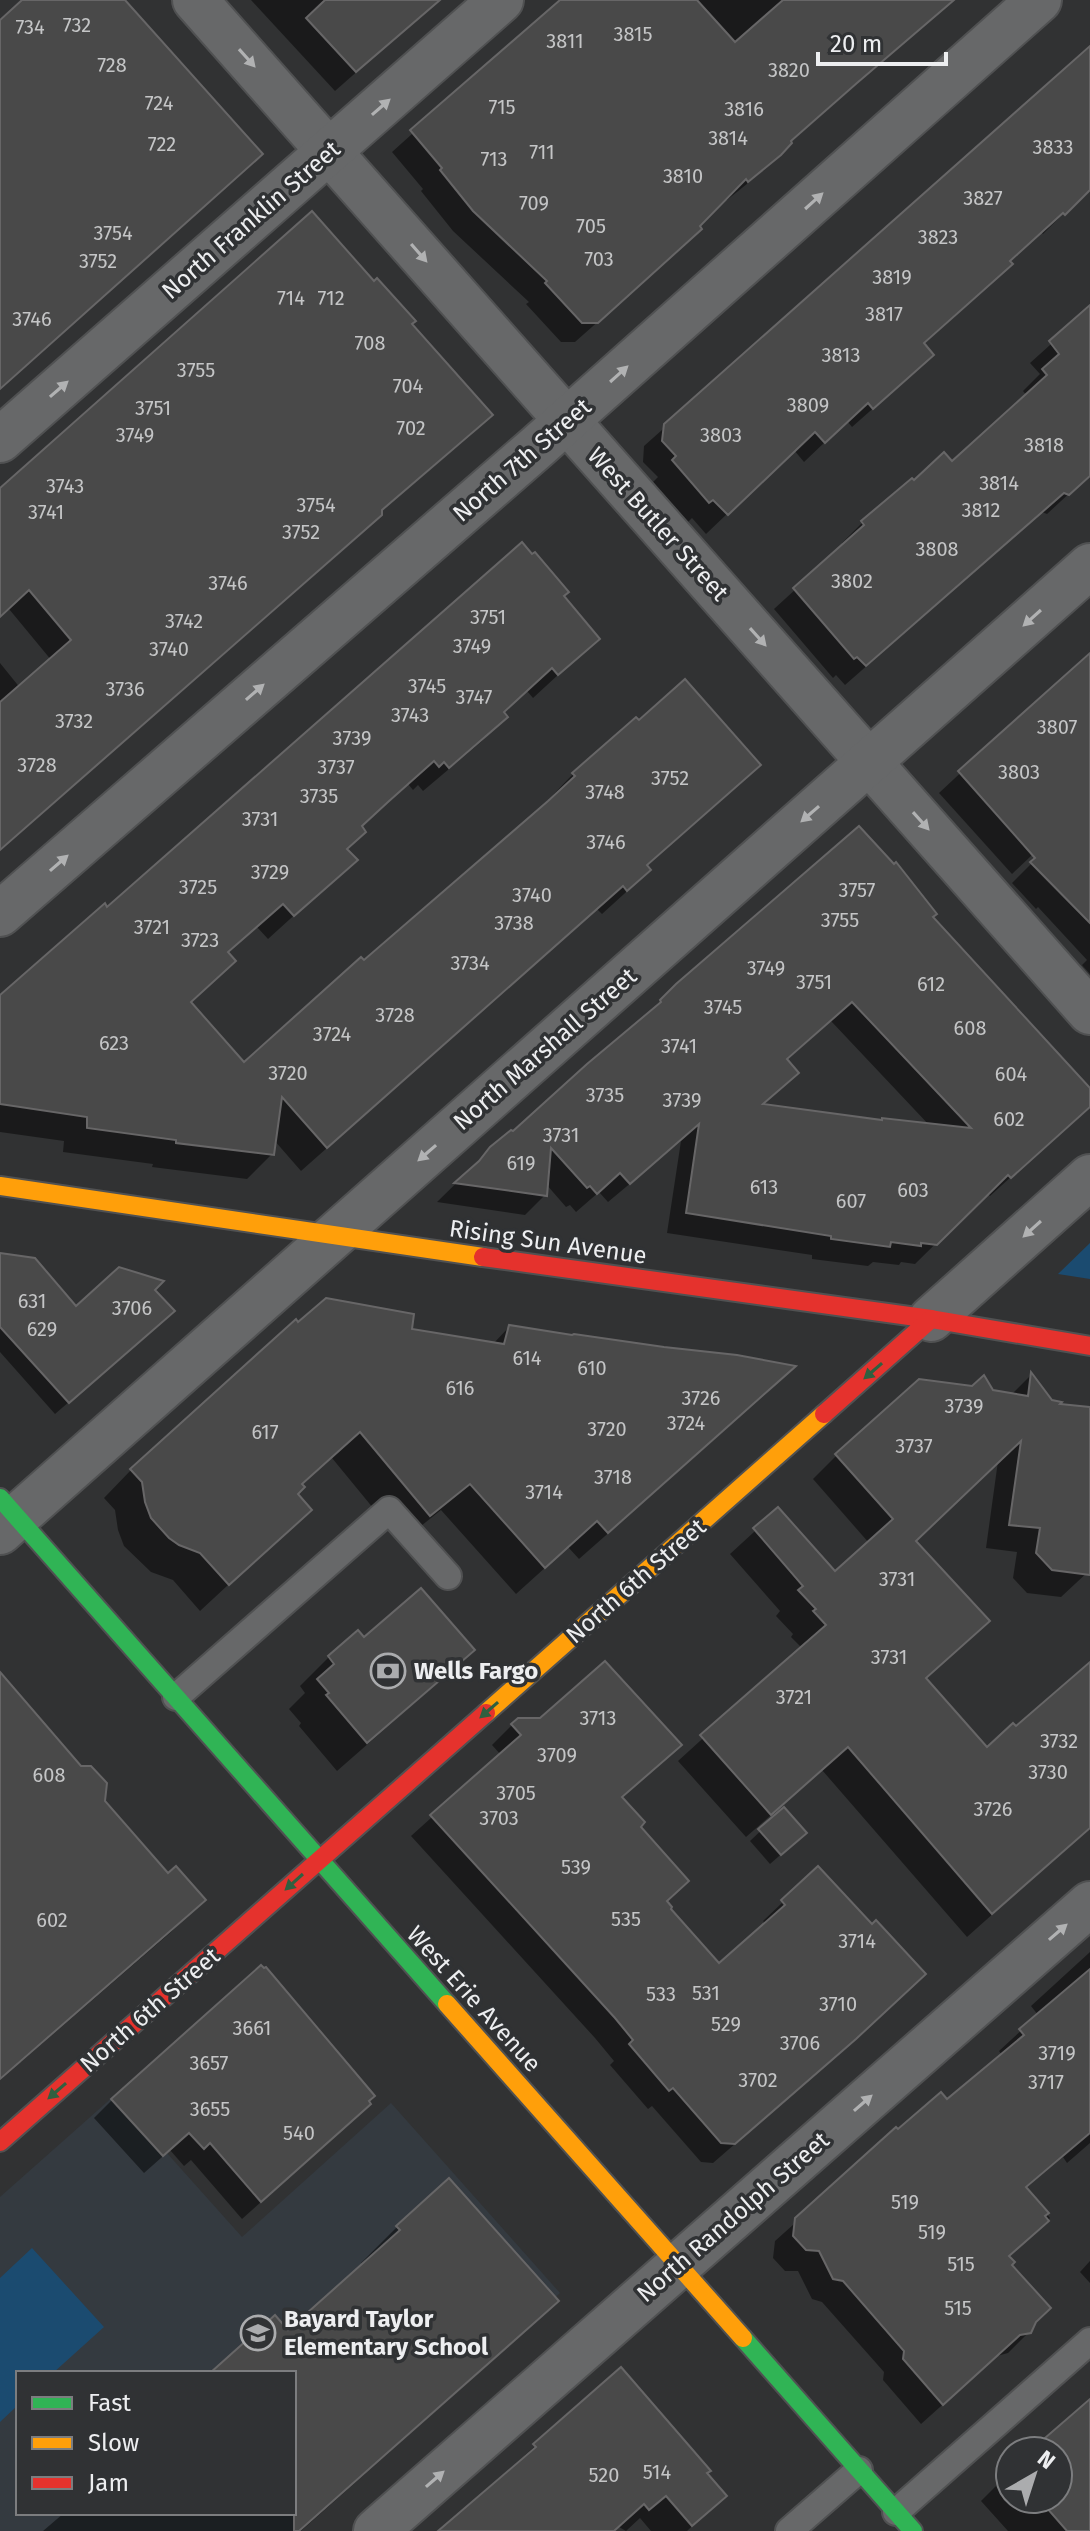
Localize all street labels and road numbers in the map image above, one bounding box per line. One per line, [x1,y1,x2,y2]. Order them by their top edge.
street label: North Franklin Street [156,135,346,305]
street label: North 7th Street [447,392,597,528]
street label: West Butler Street [582,442,734,607]
street label: North Marshall Street [448,962,642,1136]
street label: Rising Sun Avenue [447,1214,649,1270]
street label: North 6th Street [560,1513,712,1649]
street label: West Erie Avenue [401,1920,547,2078]
street label: North 6th Street [74,1942,226,2078]
street label: North Randolph Street [631,2126,835,2308]

